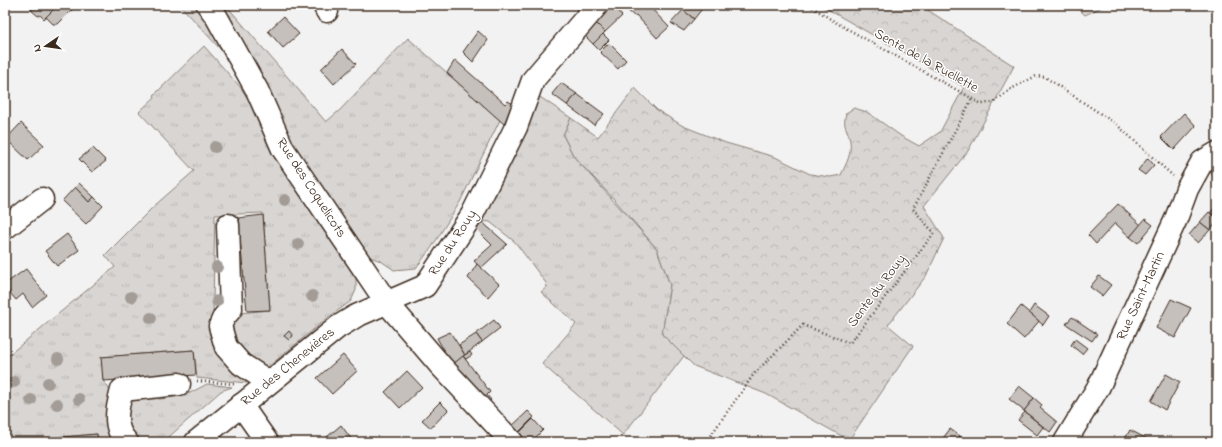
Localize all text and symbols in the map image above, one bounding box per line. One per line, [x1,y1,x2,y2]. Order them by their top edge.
street label: Sente de la Ruellette [870,24,983,99]
north arrow [26,26,66,66]
text: N [29,43,46,53]
street label: Rue des Coquelicots [271,134,351,242]
street label: Rue du Rouy [424,205,483,281]
street label: Rue Saint-Martin [1111,248,1171,344]
street label: Sente du Rouy [843,250,912,333]
street label: Rue des Chenevières [236,322,340,412]

